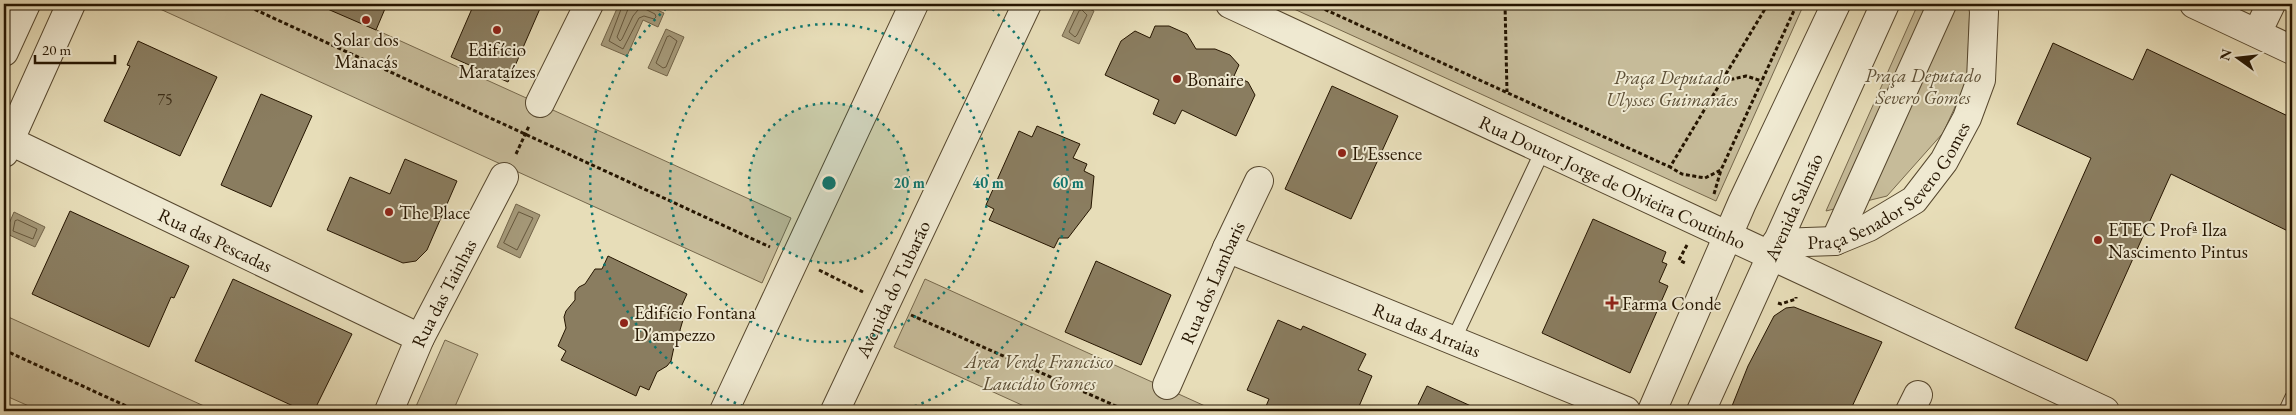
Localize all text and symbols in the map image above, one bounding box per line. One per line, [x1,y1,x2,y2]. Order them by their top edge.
marker: Solar dos Manacás [360,14,372,26]
marker: Edifício Marataízes [491,24,503,36]
place label: Solar dos Manacás [333,27,399,74]
scale bar [35,32,115,64]
north arrow [2214,32,2264,82]
place label: Edifício Marataízes [458,37,536,84]
text: 20 m [42,40,71,59]
text: N [2215,46,2236,62]
park label: Praça Deputado Severo Gomes [1865,63,1981,110]
park label: Praça Deputado Ulysses Guimarães [1606,65,1739,112]
place label: Bonaire [1187,67,1244,92]
marker: Bonaire [1171,73,1183,85]
house number: 75 [157,89,173,110]
street label: Rua Doutor Jorge de Olvieira Coutinho [1475,109,1750,255]
street label: Praça Senador Severo Gomes [1807,117,1975,254]
place label: L'Essence [1352,141,1422,166]
marker: L'Essence [1336,147,1348,159]
street label: Avenida Salmão [1758,149,1828,266]
text: 20 m [893,173,925,192]
text: 40 m [972,173,1004,192]
text: 60 m [1052,173,1084,192]
centre of rings [820,174,838,192]
place label: The Place [399,200,470,225]
street label: Rua das Pescadas [154,202,277,278]
marker: The Place [383,206,395,218]
street label: Avenida do Tubarão [849,216,936,362]
street label: Rua dos Lambaris [1174,217,1250,348]
place label: ETEC Profª Ilza Nascimento Pintus [2108,217,2248,264]
marker: ETEC Profª Ilza Nascimento Pintus [2092,234,2104,246]
street label: Rua das Tainhas [405,235,482,351]
place label: Farma Conde [1622,291,1721,316]
street label: Rua das Arraias [1369,297,1484,363]
marker: Farma Conde [1606,297,1618,309]
place label: Edifício Fontana D'ampezzo [634,300,756,347]
marker: Edifício Fontana D'ampezzo [618,317,630,329]
park label: Área Verde Francisco Laucídio Gomes [963,349,1113,396]

